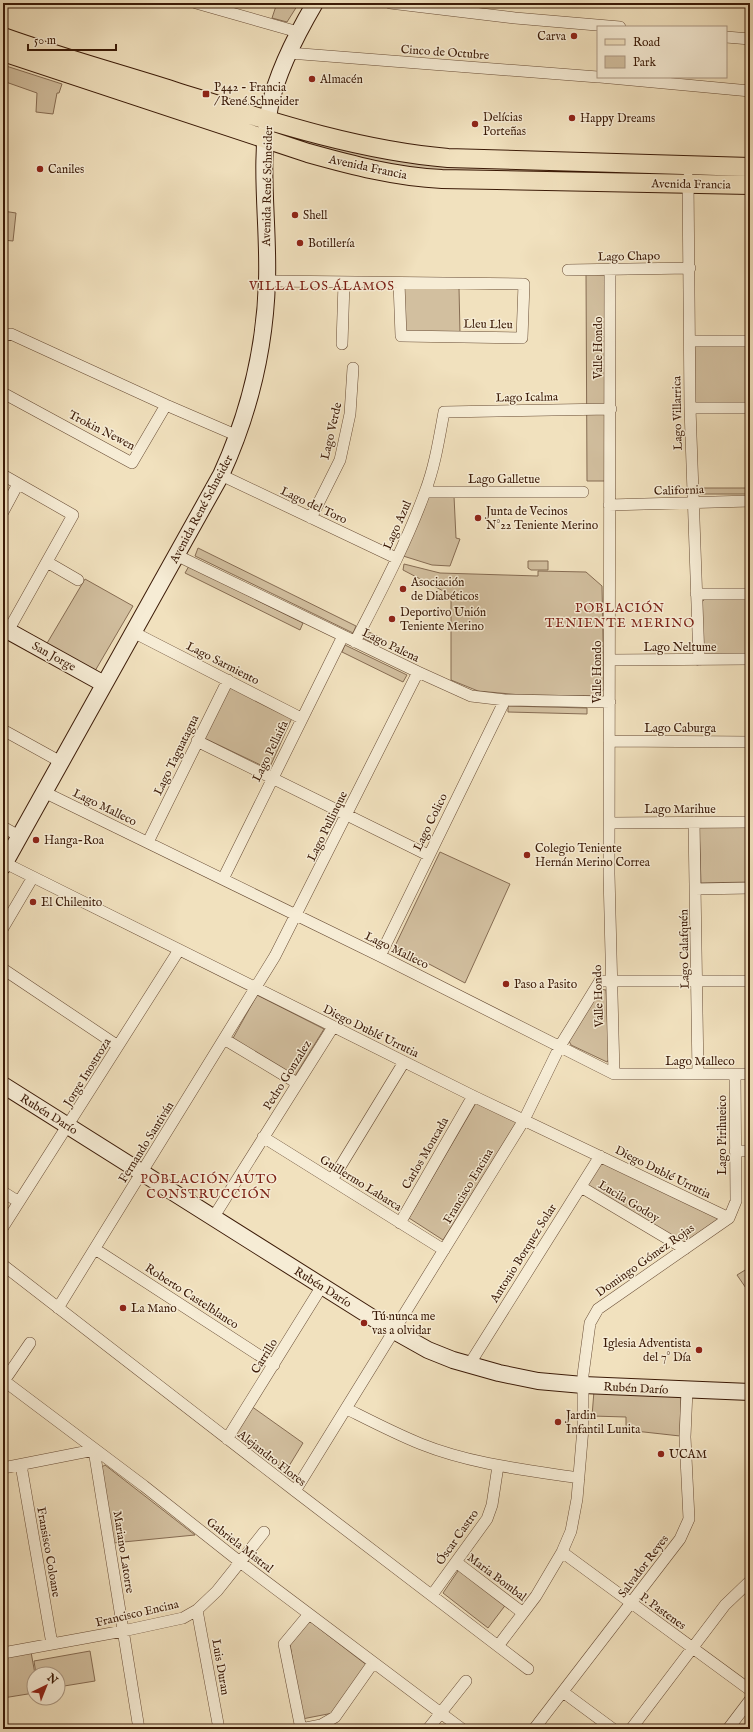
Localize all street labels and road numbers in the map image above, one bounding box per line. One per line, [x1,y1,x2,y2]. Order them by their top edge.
street label: Cinco de Octubre [400,42,490,63]
street label: Avenida René Schneider [259,125,276,247]
street label: Avenida Francia [327,152,409,183]
street label: Avenida Francia [650,176,732,193]
street label: Lago Chapo [598,248,661,266]
street label: Valle Hondo [591,316,606,380]
street label: Lleu Lleu [463,317,513,332]
street label: Lago Villarrica [669,375,686,450]
street label: Lago Icalma [496,389,559,406]
street label: Lago Verde [318,401,345,461]
street label: Trokin Newen [66,407,138,454]
street label: Avenida René Schneider [166,452,237,567]
street label: Lago Galletue [468,472,540,487]
street label: California [654,482,705,499]
street label: Lago del Toro [278,483,350,528]
street label: Lago Azul [380,498,415,552]
street label: Lago Palena [360,625,422,666]
street label: San Jorge [29,638,79,676]
street label: Lago Sarmiento [184,639,262,688]
street label: Valle Hondo [590,640,605,704]
street label: Lago Neltume [643,640,717,655]
street label: Lago Taguatagua [151,712,203,798]
street label: Lago Pellaifa [249,718,292,784]
street label: Lago Caburga [644,721,717,736]
street label: Lago Malleco [70,785,140,830]
street label: Lago Pullinque [304,788,352,864]
street label: Lago Colico [410,790,451,854]
street label: Lago Marihue [644,802,716,817]
street label: Lago Calafquén [676,908,694,989]
street label: Lago Malleco [362,928,432,973]
street label: Valle Hondo [590,964,607,1029]
street label: Diego Dublé Urrutia [320,1002,422,1062]
street label: Jorge Inostroza [59,1035,116,1112]
street label: Pedro Gonzalez [260,1037,315,1113]
street label: Lago Malleco [665,1054,735,1069]
street label: Rubén Darío [17,1091,81,1138]
street label: Lago Pirihueico [715,1095,730,1175]
street label: Fernando Santiván [115,1098,178,1186]
street label: Carlos Moncada [399,1114,452,1192]
street label: Diego Dublé Urrutia [612,1143,714,1203]
street label: Francisco Encina [440,1145,497,1227]
street label: Guillermo Labarca [317,1152,405,1215]
street label: Lucila Godoy [595,1177,662,1226]
street label: Antonio Borquez Solar [486,1201,561,1307]
street label: Domingo Gómez Rojas [593,1221,698,1300]
street label: Roberto Castelblanco [142,1261,242,1333]
street label: Rubén Darío [291,1264,355,1311]
street label: Carrillo [248,1335,281,1377]
street label: Rubén Darío [603,1379,669,1398]
street label: Alejandro Flores [234,1426,309,1490]
street label: Fransisco Coloane [33,1506,64,1599]
street label: Óscar Castro [432,1506,482,1568]
street label: Mariano Latorre [110,1510,138,1595]
street label: Gabriela Mistral [203,1515,277,1577]
street label: Salvador Reyes [615,1532,672,1601]
street label: Maria Bombal [464,1550,530,1605]
street label: P. Pastenes [637,1590,689,1633]
street label: Francisco Encina [94,1596,181,1630]
street label: Luis Duran [208,1638,233,1697]

